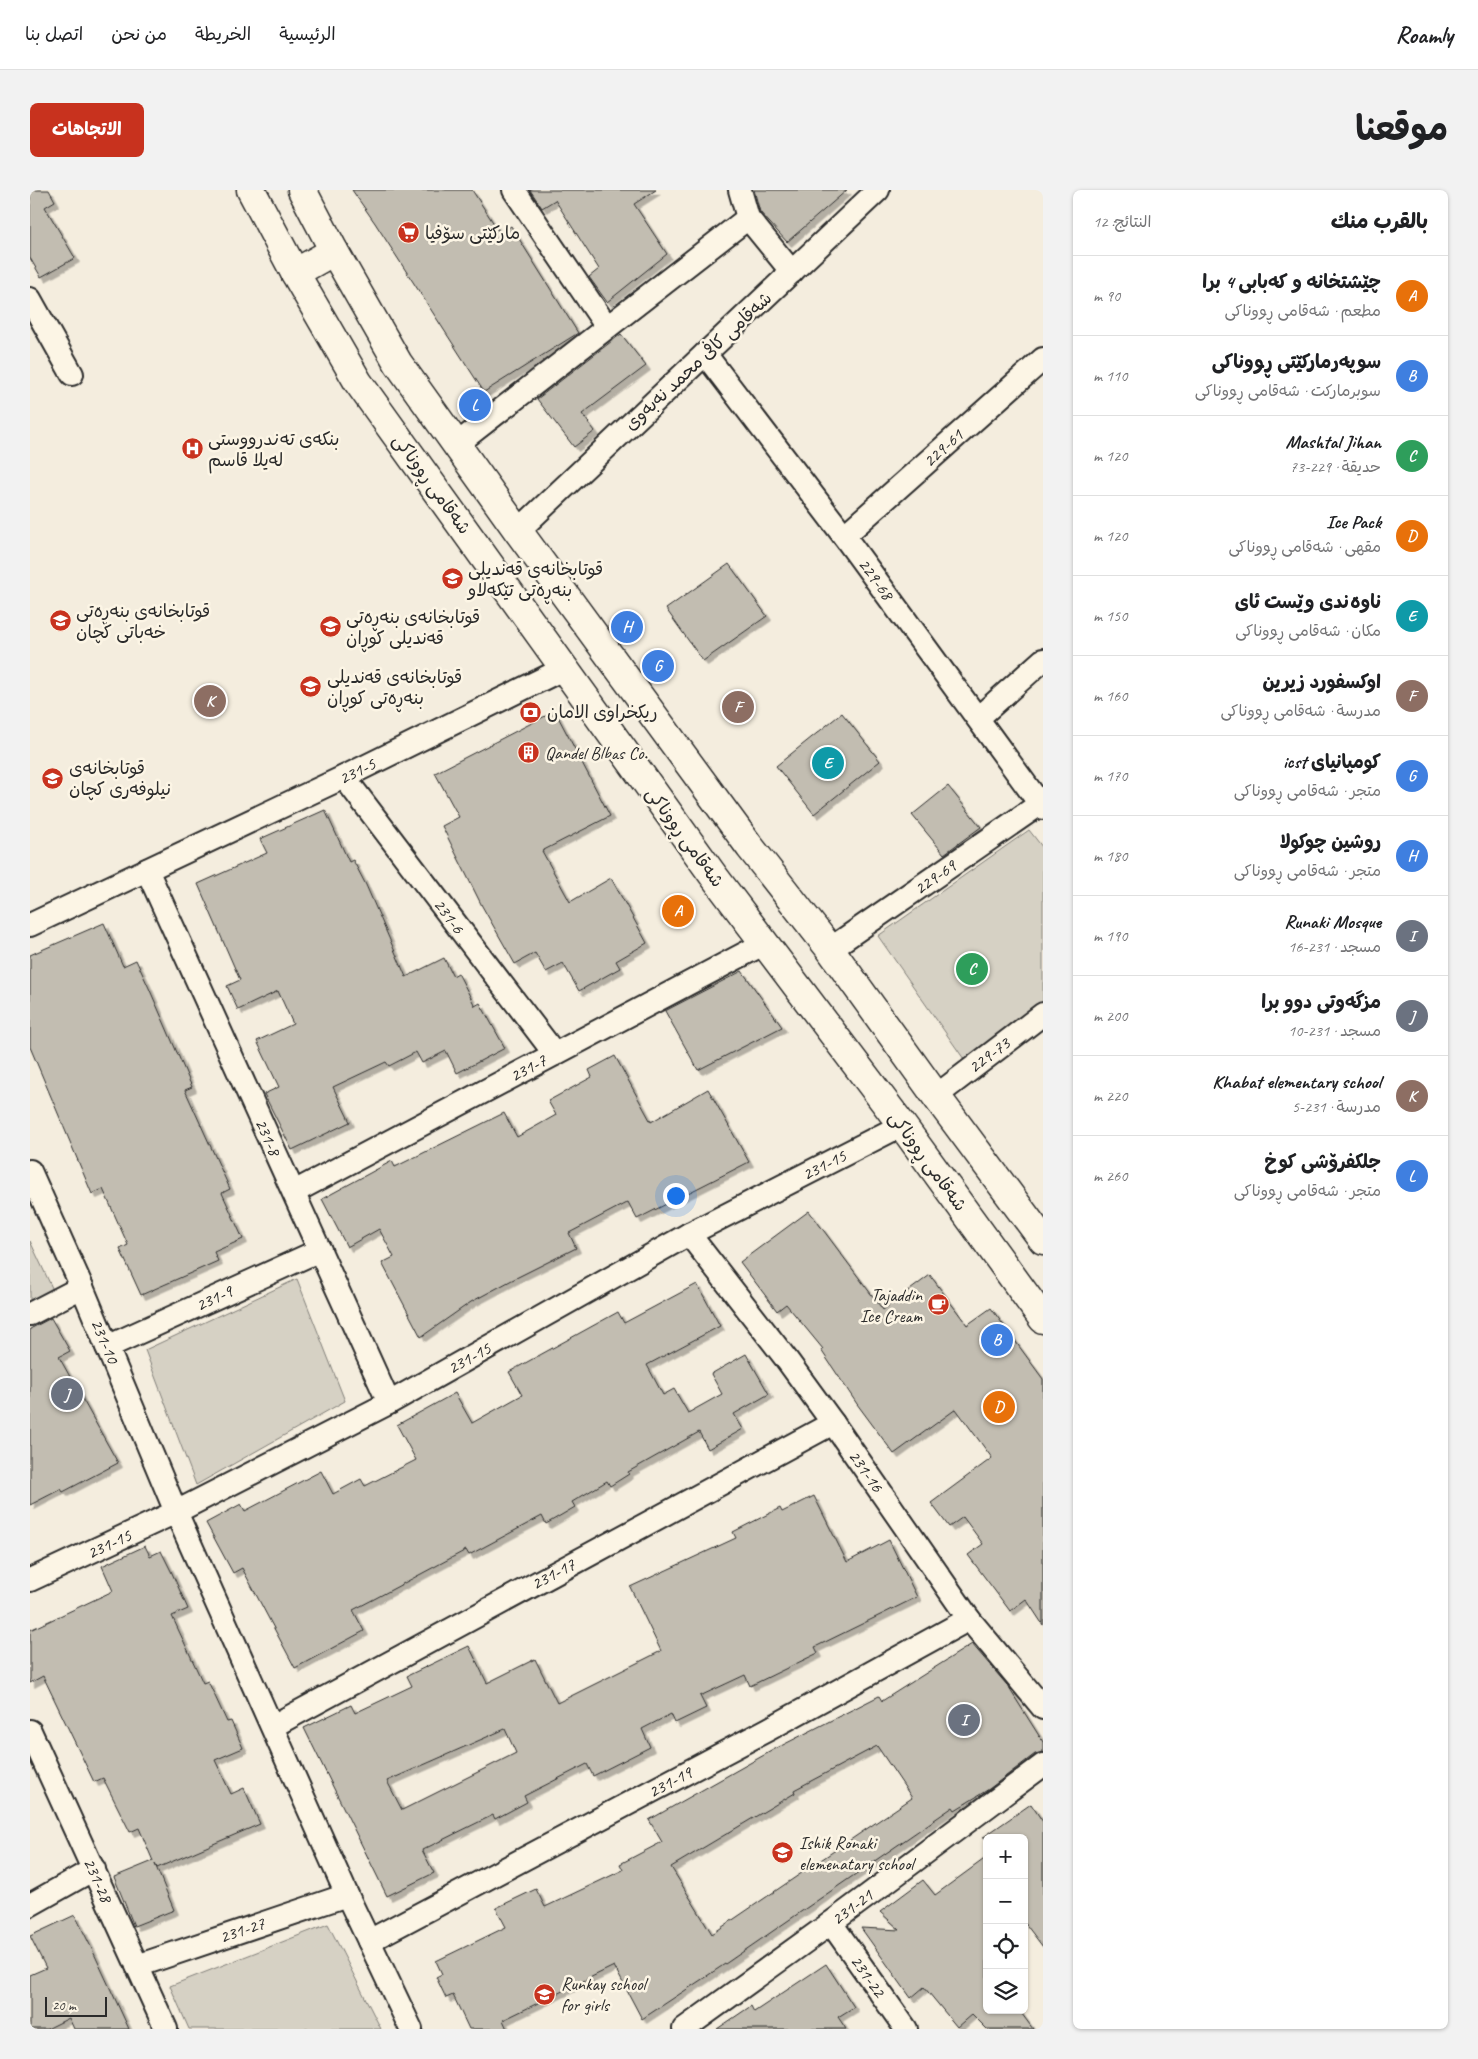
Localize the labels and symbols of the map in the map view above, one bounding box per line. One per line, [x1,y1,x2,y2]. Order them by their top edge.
supermarket icon: مارکێتی سۆفیا [397,221,421,245]
place label: مارکێتی سۆفیا [425,222,520,244]
street label: شەقامی کافی محمد نەبەوی [619,286,776,435]
pin: L [459,386,491,424]
street label: 229-61 [918,424,968,472]
place label: بنکەی تەندرووستی لەیلا قاسم [208,428,339,474]
street label: شەقامی ڕووناکی [385,430,476,541]
hospital icon: بنکەی تەندرووستی لەیلا قاسم [180,437,204,461]
street label: 229-68 [853,554,900,606]
place label: قوتابخانەی قەندیلی بنەڕەتی تێكەلاو [466,558,603,605]
school or university icon: قوتابخانەی قەندیلی بنەڕەتی تێكەلاو [440,567,464,591]
place label: قوتابخانەی بنەڕەتی خەباتی کچان [76,600,210,644]
place label: قوتابخانەی بنەڕەتی قەندیلی کوڕان [346,606,480,653]
pin: H [611,608,643,646]
school or university icon: قوتابخانەی بنەڕەتی خەباتی کچان [48,609,72,633]
school or university icon: قوتابخانەی بنەڕەتی قەندیلی کوڕان [318,615,342,639]
pin: G [642,647,674,685]
place label: قوتابخانەی قەندیلی بنەڕەتی کوڕان [327,666,462,713]
school or university icon: قوتابخانەی قەندیلی بنەڕەتی کوڕان [299,675,323,699]
pin: K [194,682,226,720]
pin: F [722,688,754,726]
bank icon: ريكخراوى الامان [519,700,543,724]
place label: ريكخراوى الامان [547,701,658,723]
building icon: Qandel Blbas Co. [517,741,541,765]
place label: Qandel Blbas Co. [545,742,648,764]
pin: E [812,744,844,782]
street label: 231-5 [335,752,380,789]
place label: قوتابخانەی نیلوفەری کچان [69,757,171,801]
school or university icon: قوتابخانەی نیلوفەری کچان [41,766,65,790]
street label: شەقامی ڕووناکی [638,783,729,894]
street label: 229-69 [910,854,962,899]
pin: A [662,892,694,930]
street label: 231-6 [429,894,470,939]
pin: C [956,950,988,988]
street label: 229-73 [964,1031,1016,1078]
street label: 231-7 [506,1049,551,1087]
street label: شەقامی ڕووناکی [881,1107,972,1218]
street label: 231-8 [250,1115,287,1161]
street label: 231-15 [798,1144,850,1185]
your location [663,1183,689,1209]
street label: 231-9 [192,1279,238,1316]
place label: Tajaddin Ice Cream [860,1284,923,1327]
cafe icon: Tajaddin Ice Cream [926,1293,950,1317]
street label: 231-10 [86,1315,125,1368]
pin: B [981,1321,1013,1359]
street label: 231-15 [443,1337,495,1379]
pin: J [51,1375,83,1413]
pin: D [983,1388,1015,1426]
street label: 231-16 [844,1446,889,1497]
street label: 231-15 [83,1524,135,1564]
street label: 231-17 [527,1553,579,1595]
pin: I [948,1701,980,1739]
street label: 231-19 [644,1761,697,1803]
place label: Ishik Ronaki elemenatary school [799,1832,916,1875]
school or university icon: Ishik Ronaki elemenatary school [771,1841,795,1865]
street label: 231-28 [79,1854,118,1907]
street label: 231-21 [827,1884,878,1930]
street label: 231-27 [216,1912,268,1948]
street label: 231-22 [846,1951,891,2003]
place label: Runkay school for girls [561,1973,649,2016]
school or university icon: Runkay school for girls [533,1982,557,2006]
scale bar [45,1994,108,2017]

